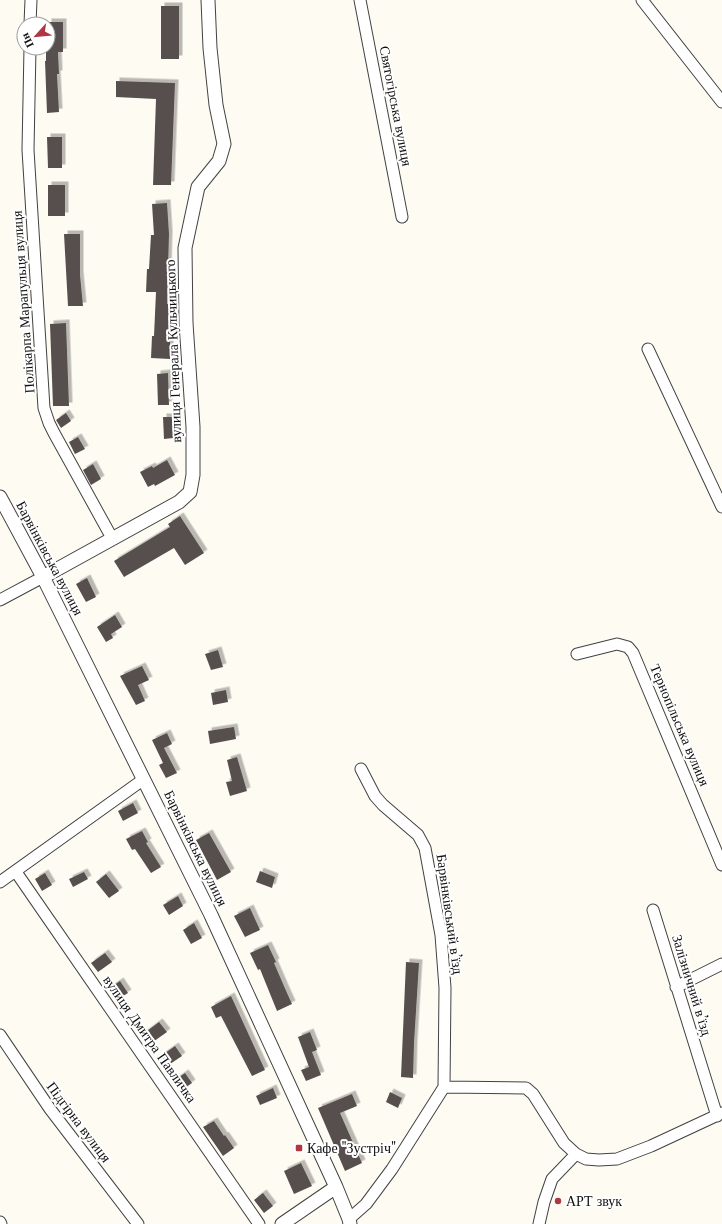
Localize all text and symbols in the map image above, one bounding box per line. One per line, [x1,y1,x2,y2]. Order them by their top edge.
north arrow [16,16,56,56]
text: Пн [17,30,37,50]
street label: Святогірська вулиця [376,44,417,168]
street label: Полікарпа Марапульця вулиця [8,209,38,394]
street label: вулиця Генерала Кульчицького [161,259,185,443]
street label: Барвінківська вулиця [12,498,88,619]
street label: Тернопільська вулиця [646,661,714,789]
street label: Барвінківська вулиця [160,787,232,909]
street label: Барвінківський в’їзд [433,853,467,975]
street label: Залізничний в’їзд [668,932,716,1038]
street label: вулиця Дмитра Павличка [99,972,201,1107]
street label: Підгірна вулиця [43,1078,116,1166]
place label: Кафе "Зустріч" [307,1139,396,1157]
marker: Кафе "Зустріч" [294,1143,304,1153]
place label: АРТ звук [566,1192,622,1210]
marker: АРТ звук [553,1196,563,1206]

